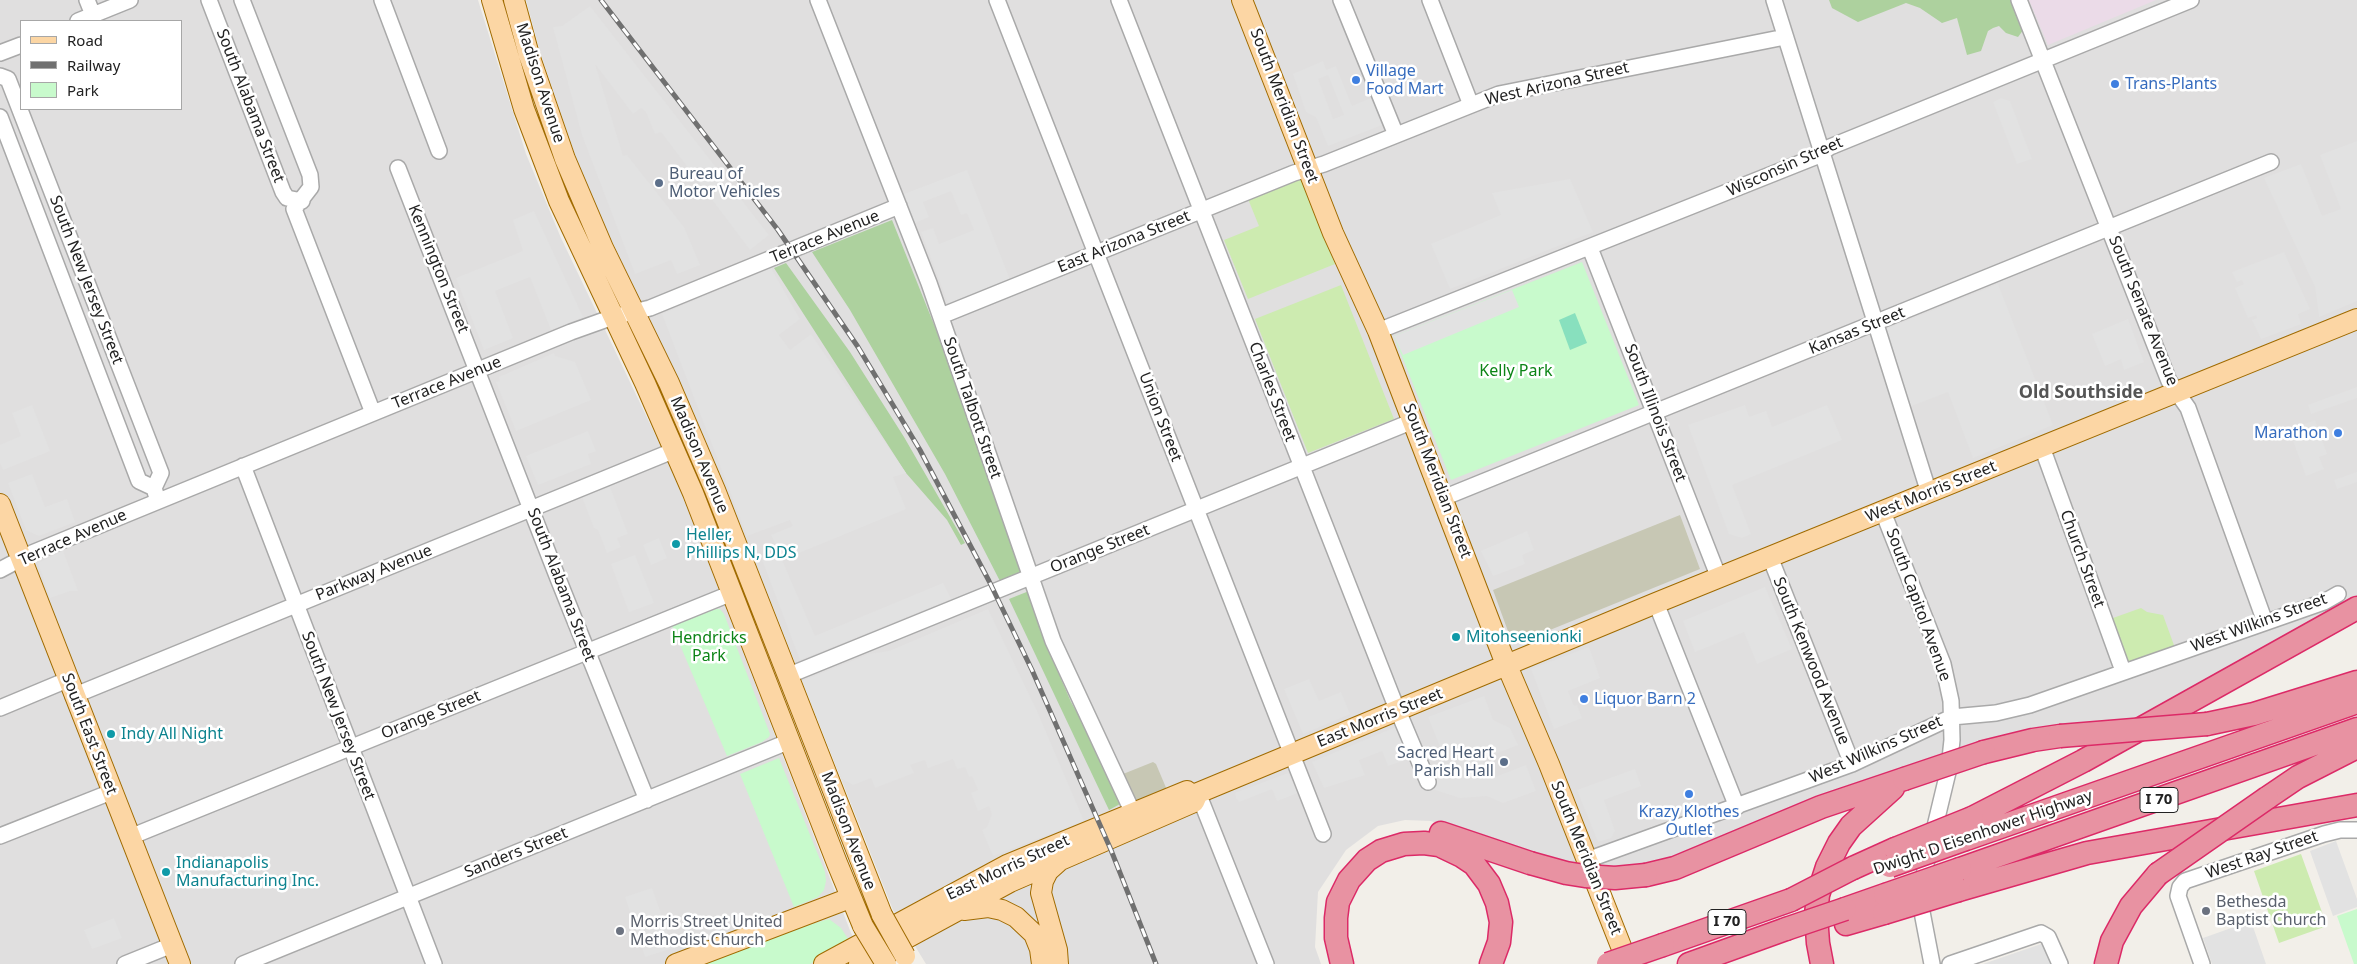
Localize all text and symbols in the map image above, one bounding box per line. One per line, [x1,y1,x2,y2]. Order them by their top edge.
legend [20,20,182,110]
street label: Madison Avenue [512,21,568,145]
street label: South Alabama Street [212,26,288,186]
street label: South Meridian Street [1246,26,1322,186]
text: Road [67,30,103,50]
text: Railway [67,55,120,75]
street label: West Arizona Street [1483,58,1631,110]
place label: Village Food Mart [1366,61,1444,99]
marker: Village Food Mart [1350,74,1362,86]
place label: Trans-Plants [2125,74,2217,94]
marker: Trans-Plants [2109,78,2121,90]
text: Park [67,80,99,100]
street label: Wisconsin Street [1724,133,1846,201]
place label: Bureau of Motor Vehicles [669,164,780,202]
marker: Bureau of Motor Vehicles [653,177,665,189]
street label: South New Jersey Street [45,193,127,367]
street label: Kennington Street [403,202,473,336]
street label: Terrace Avenue [768,206,882,268]
street label: East Arizona Street [1055,207,1193,277]
street label: South Senate Avenue [2104,233,2182,389]
street label: Kansas Street [1806,303,1908,359]
street label: South Talbott Street [939,335,1005,481]
street label: Charles Street [1244,339,1300,445]
street label: South Illinois Street [1620,341,1690,485]
street label: Terrace Avenue [390,352,504,414]
park label: Kelly Park [1479,361,1553,381]
street label: Union Street [1134,370,1186,464]
district label: Old Southside [2019,382,2143,404]
street label: Madison Avenue [666,394,732,516]
street label: South Meridian Street [1399,401,1475,561]
place label: Marathon [2254,423,2328,443]
marker: Marathon [2332,427,2344,439]
street label: West Morris Street [1863,457,1999,527]
street label: South Alabama Street [523,505,599,665]
street label: Terrace Avenue [16,506,130,570]
street label: Church Street [2055,508,2109,610]
street label: Orange Street [1048,520,1152,578]
place label: Heller, Phillips N, DDS [686,525,796,563]
street label: South Capitol Avenue [1881,526,1955,684]
marker: Heller, Phillips N, DDS [670,538,682,550]
street label: Parkway Avenue [313,541,435,605]
street label: South Kenwood Avenue [1769,574,1853,748]
street label: West Wilkins Street [2188,589,2330,657]
place label: Mitohseenionki [1466,627,1582,647]
park label: Hendricks Park [671,628,747,666]
street label: South New Jersey Street [297,629,379,803]
marker: Mitohseenionki [1450,631,1462,643]
street label: South East Street [57,671,121,797]
street label: East Morris Street [1315,684,1445,752]
street label: Orange Street [379,686,483,744]
place label: Liquor Barn 2 [1594,689,1696,709]
marker: Liquor Barn 2 [1578,693,1590,705]
street label: West Wilkins Street [1807,712,1945,788]
place label: Indy All Night [121,724,223,744]
marker: Indy All Night [105,728,117,740]
place label: Sacred Heart Parish Hall [1397,743,1494,781]
marker: Sacred Heart Parish Hall [1498,756,1510,768]
street label: Madison Avenue [817,769,879,893]
street label: South Meridian Street [1546,778,1626,938]
street label: Dwight D Eisenhower Highway [1871,786,2095,880]
marker: Krazy Klothes Outlet [1683,788,1695,800]
road number: I 70 [2140,788,2178,812]
place label: Krazy Klothes Outlet [1638,802,1740,840]
street label: Sanders Street [462,824,570,882]
street label: West Ray Street [2204,827,2320,883]
street label: East Morris Street [943,831,1073,905]
place label: Indianapolis Manufacturing Inc. [176,853,319,891]
marker: Indianapolis Manufacturing Inc. [160,866,172,878]
place label: Bethesda Baptist Church [2216,892,2326,930]
marker: Bethesda Baptist Church [2200,905,2212,917]
road number: I 70 [1708,910,1746,934]
place label: Morris Street United Methodist Church [630,912,783,950]
marker: Morris Street United Methodist Church [614,925,626,937]

